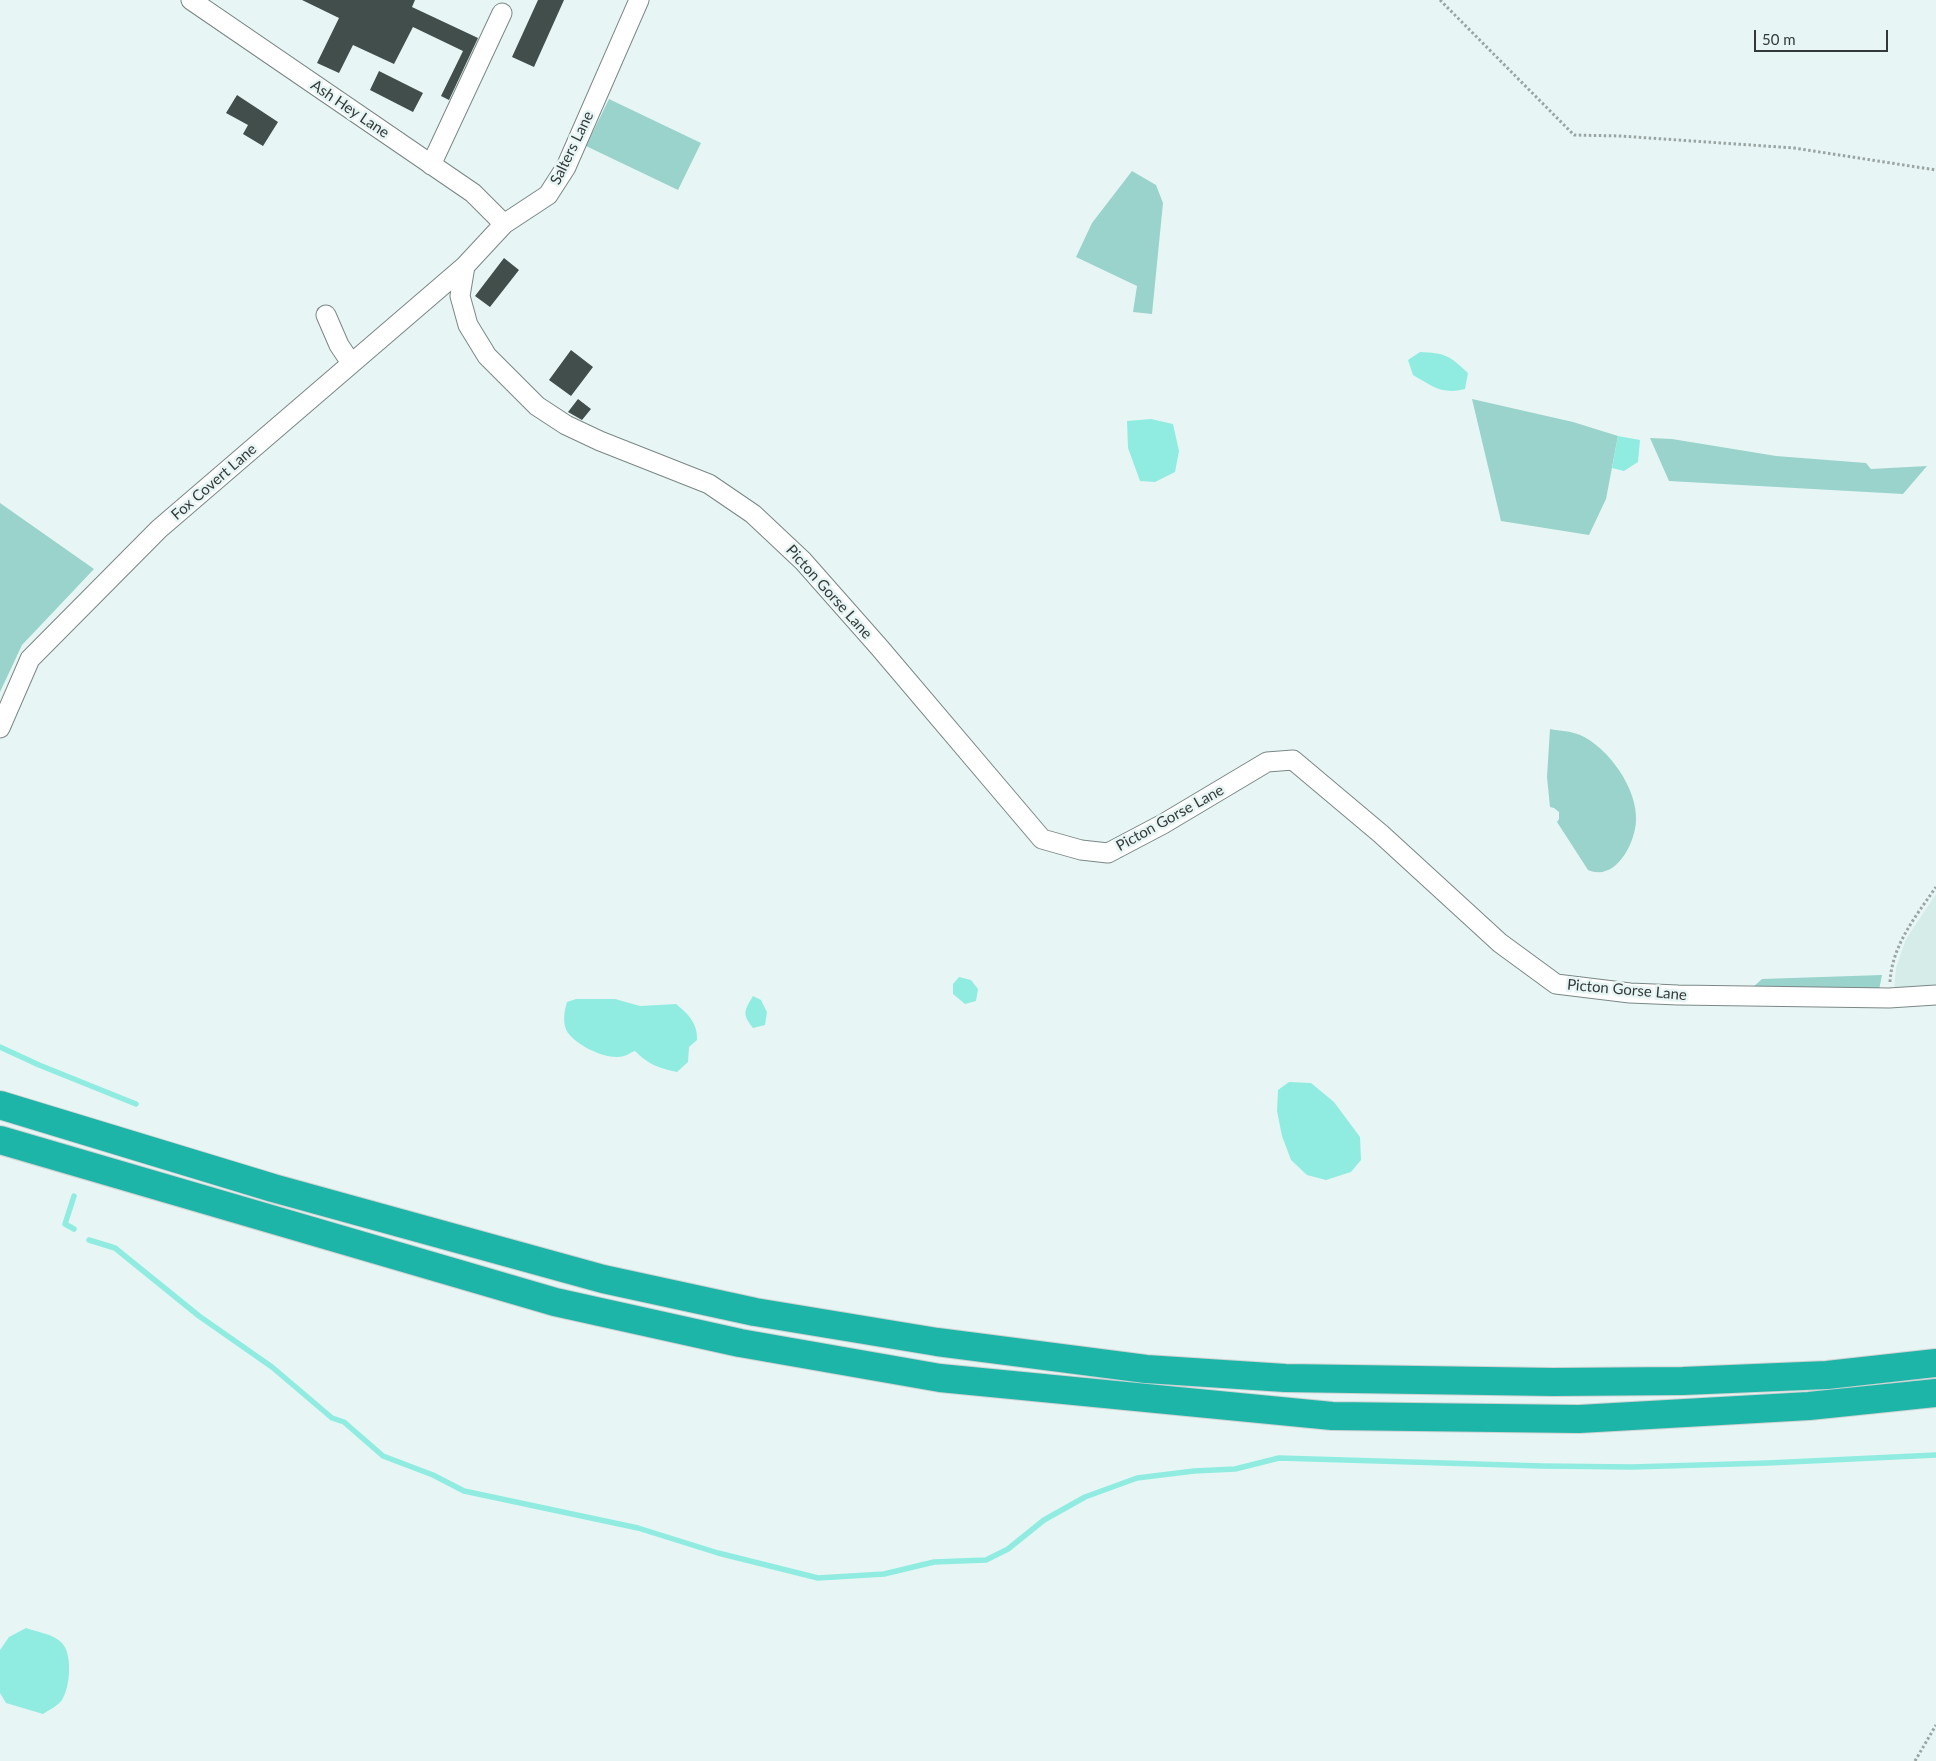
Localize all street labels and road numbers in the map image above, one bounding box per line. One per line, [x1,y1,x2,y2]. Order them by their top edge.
street label: Ash Hey Lane [307,76,393,142]
street label: Salters Lane [546,108,598,188]
street label: Fox Covert Lane [168,440,260,524]
street label: Picton Gorse Lane [782,541,876,643]
street label: Picton Gorse Lane [1113,781,1227,855]
street label: Picton Gorse Lane [1566,976,1688,1004]

